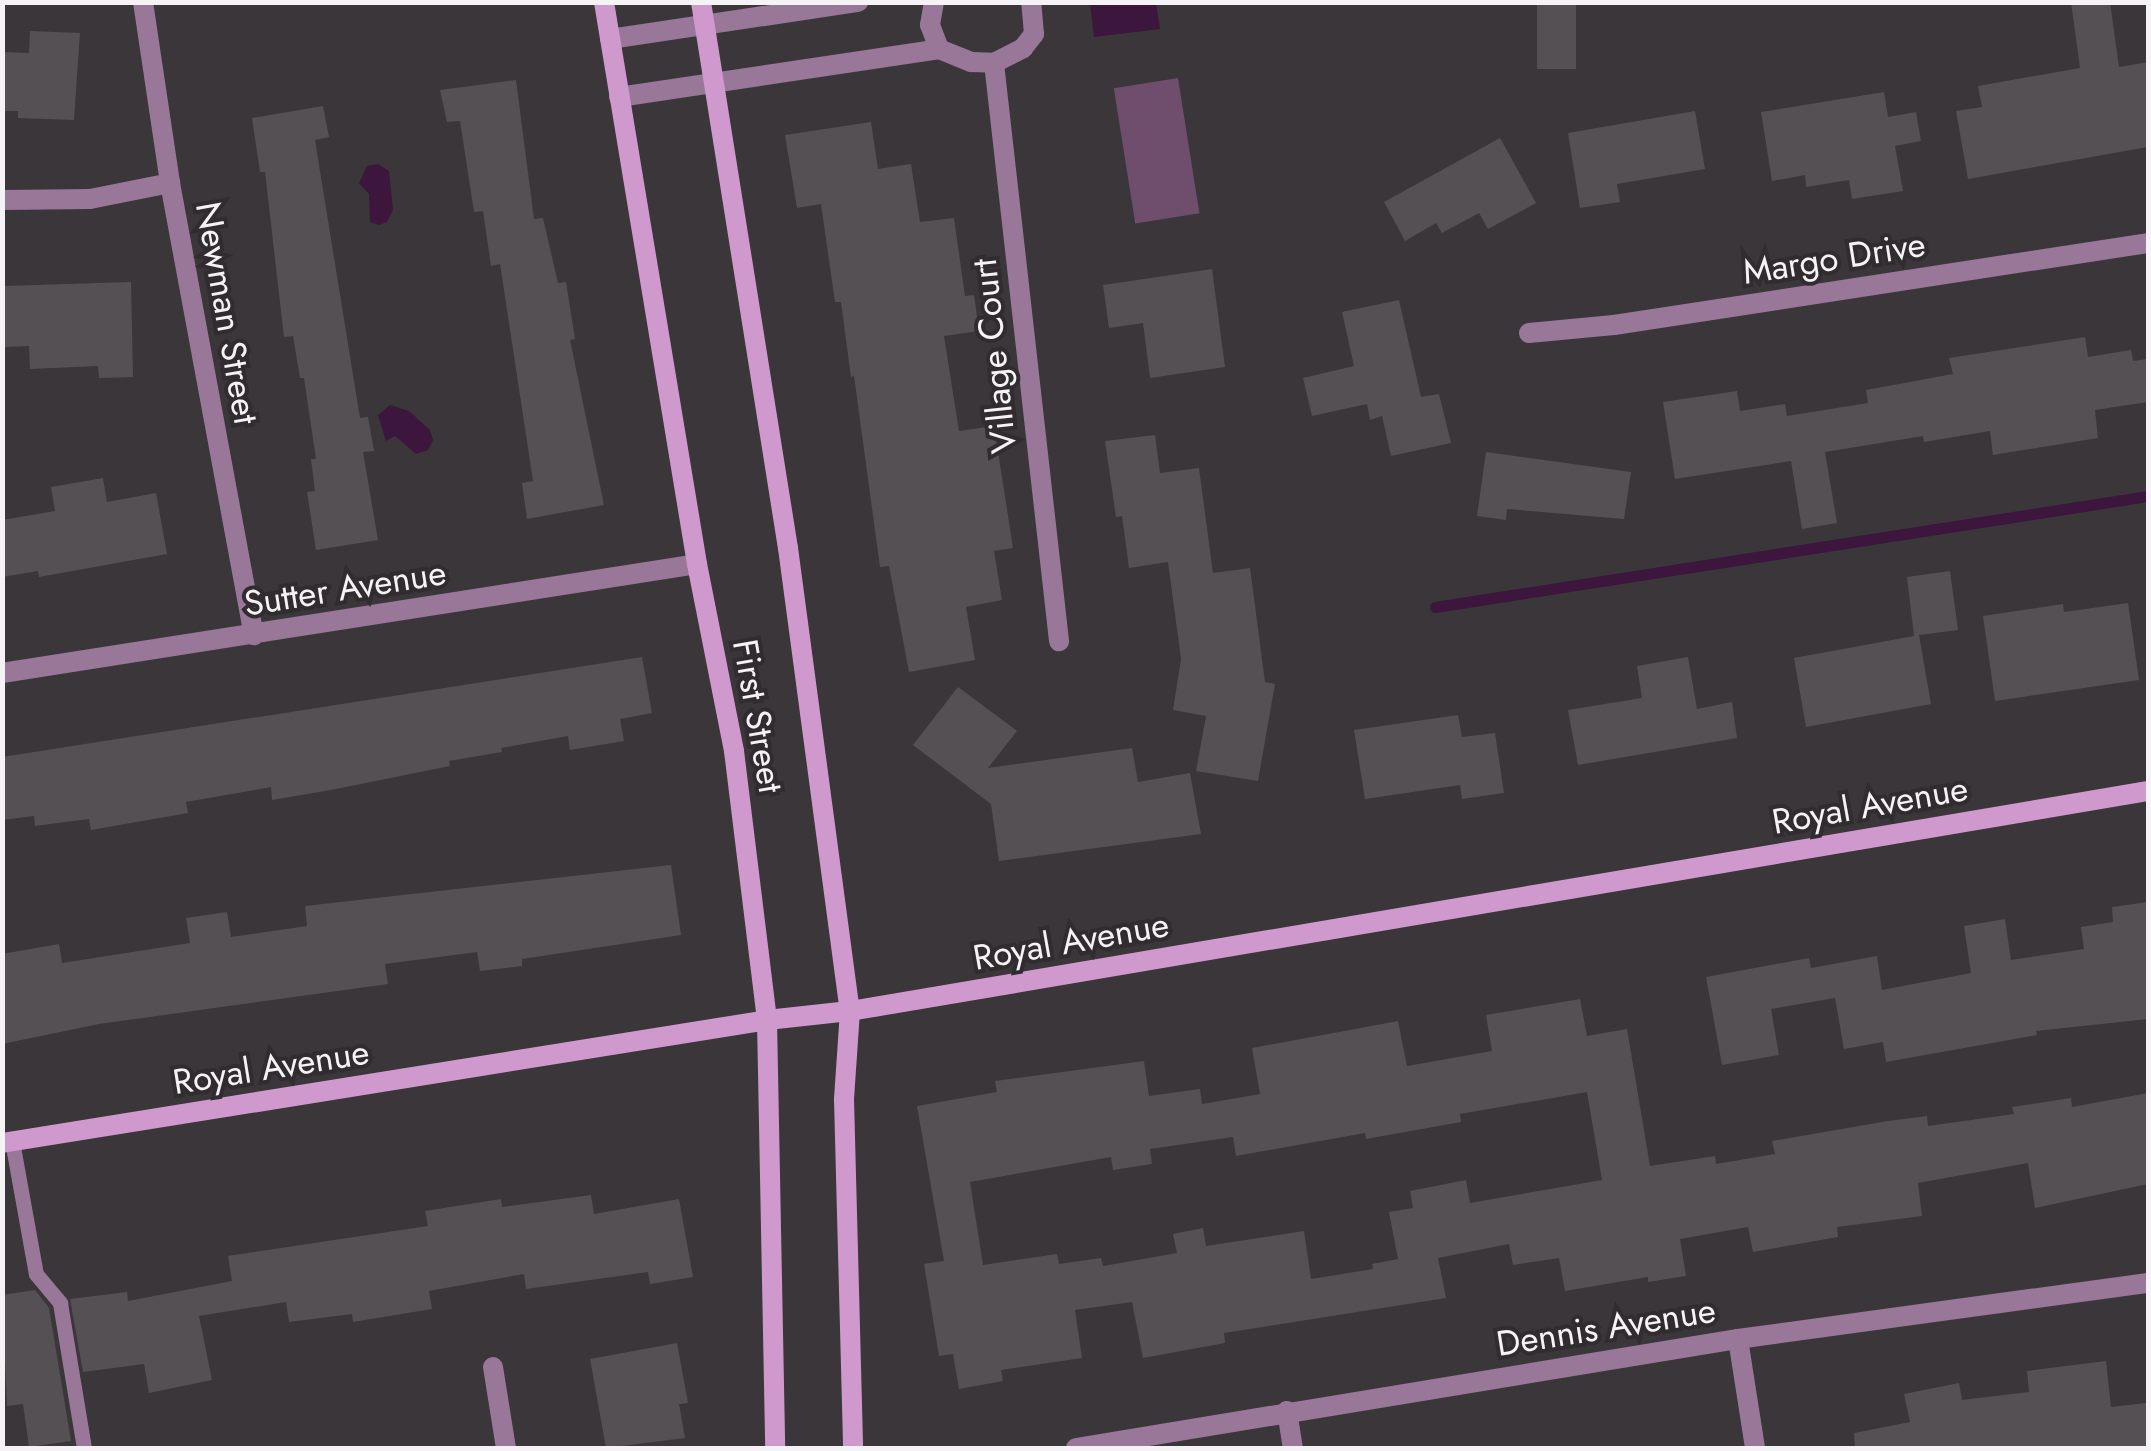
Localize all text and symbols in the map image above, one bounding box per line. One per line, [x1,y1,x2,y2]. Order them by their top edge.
street label: Newman Street [187,199,267,427]
street label: Margo Drive [1740,223,1928,293]
street label: Village Court [963,257,1025,455]
street label: Sutter Avenue [241,551,449,625]
street label: First Street [724,636,792,796]
street label: Royal Avenue [1769,767,1971,843]
street label: Royal Avenue [970,903,1172,979]
street label: Royal Avenue [170,1031,372,1103]
street label: Dennis Avenue [1493,1289,1719,1365]

